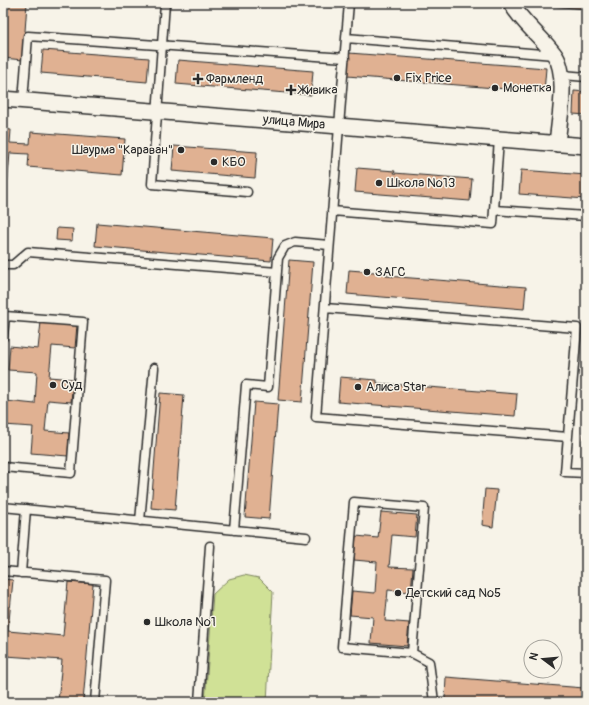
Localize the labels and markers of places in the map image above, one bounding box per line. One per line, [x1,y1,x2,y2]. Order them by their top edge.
place label: Fix Price [405,70,452,86]
place label: Фармленд [206,71,263,87]
marker: Fix Price [392,73,402,83]
marker: Фармленд [193,74,203,84]
place label: Монетка [503,80,552,96]
place label: Живика [297,82,338,98]
marker: Монетка [490,83,500,93]
marker: Живика [286,85,296,95]
place label: Шаурма "Караван" [72,142,173,158]
marker: Шаурма "Караван" [176,145,186,155]
place label: КБО [222,154,246,170]
marker: КБО [209,157,219,167]
place label: Школа №13 [387,175,455,191]
marker: Школа №13 [374,178,384,188]
place label: ЗАГС [375,264,406,280]
marker: ЗАГС [362,267,372,277]
place label: Суд [61,377,83,393]
place label: Алиса Star [366,379,426,395]
marker: Суд [48,380,58,390]
marker: Алиса Star [353,382,363,392]
place label: Детский сад №5 [405,585,501,601]
marker: Детский сад №5 [393,588,403,598]
place label: Школа №1 [155,614,216,630]
marker: Школа №1 [142,617,152,627]

